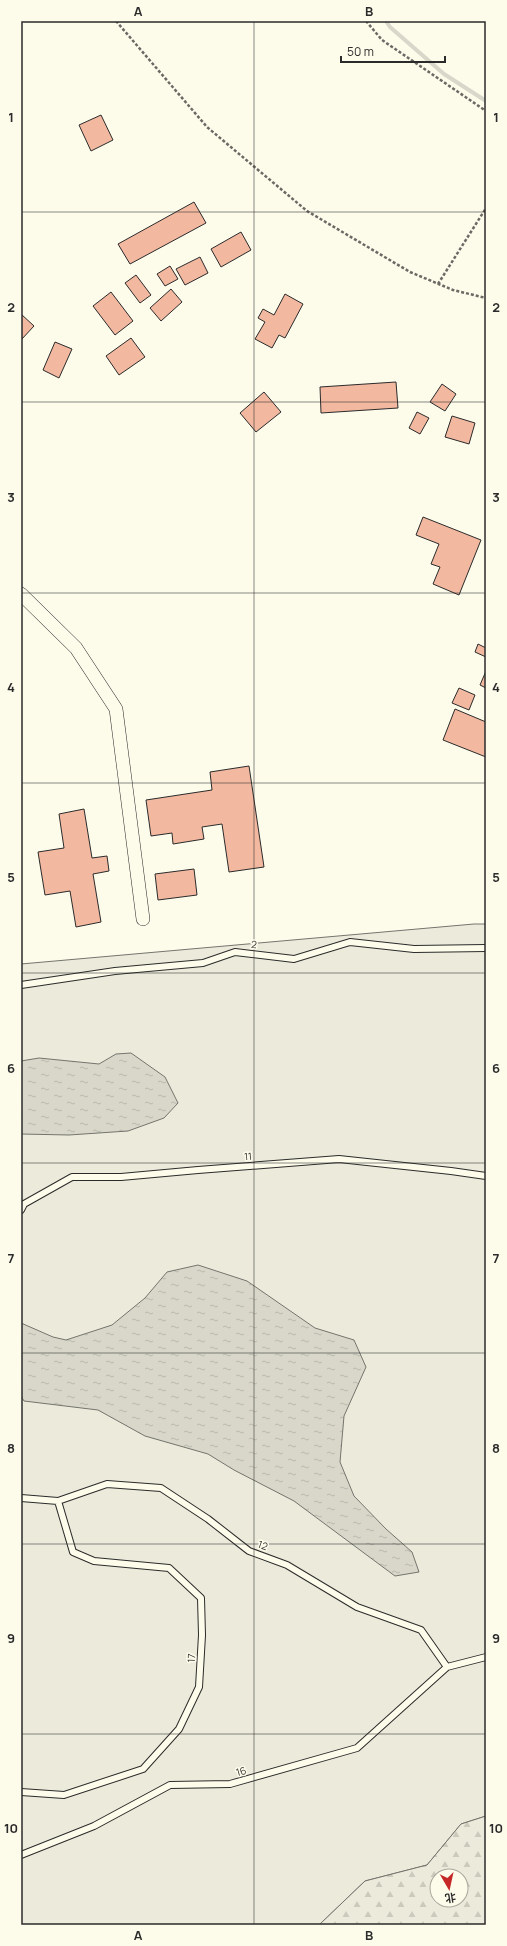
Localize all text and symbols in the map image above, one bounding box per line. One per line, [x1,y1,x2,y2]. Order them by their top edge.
text: A [134,2,143,20]
text: B [365,2,373,20]
scale bar [341,38,445,64]
text: 50 m [347,43,374,60]
text: 1 [8,108,14,126]
text: 1 [493,108,499,126]
text: 2 [7,298,15,316]
text: 2 [492,298,500,316]
text: 3 [7,488,15,506]
text: 3 [492,488,500,506]
text: 4 [7,678,15,696]
text: 4 [492,678,500,696]
text: 5 [7,868,15,886]
text: 5 [492,868,500,886]
street label: 2 [250,937,258,951]
text: 6 [7,1059,15,1077]
text: 6 [492,1059,500,1077]
street label: 11 [244,1149,252,1163]
text: 7 [8,1249,15,1267]
text: 7 [493,1249,500,1267]
text: 8 [7,1439,15,1457]
text: 8 [492,1439,500,1457]
street label: 12 [256,1537,270,1553]
text: 9 [7,1629,15,1647]
text: 9 [492,1629,500,1647]
street label: 17 [184,1653,198,1663]
street label: 16 [234,1763,248,1779]
text: 10 [4,1819,18,1837]
text: 10 [489,1819,503,1837]
north arrow [429,1868,469,1908]
text: 北 [444,1890,457,1907]
text: A [134,1926,143,1944]
text: B [365,1926,373,1944]

